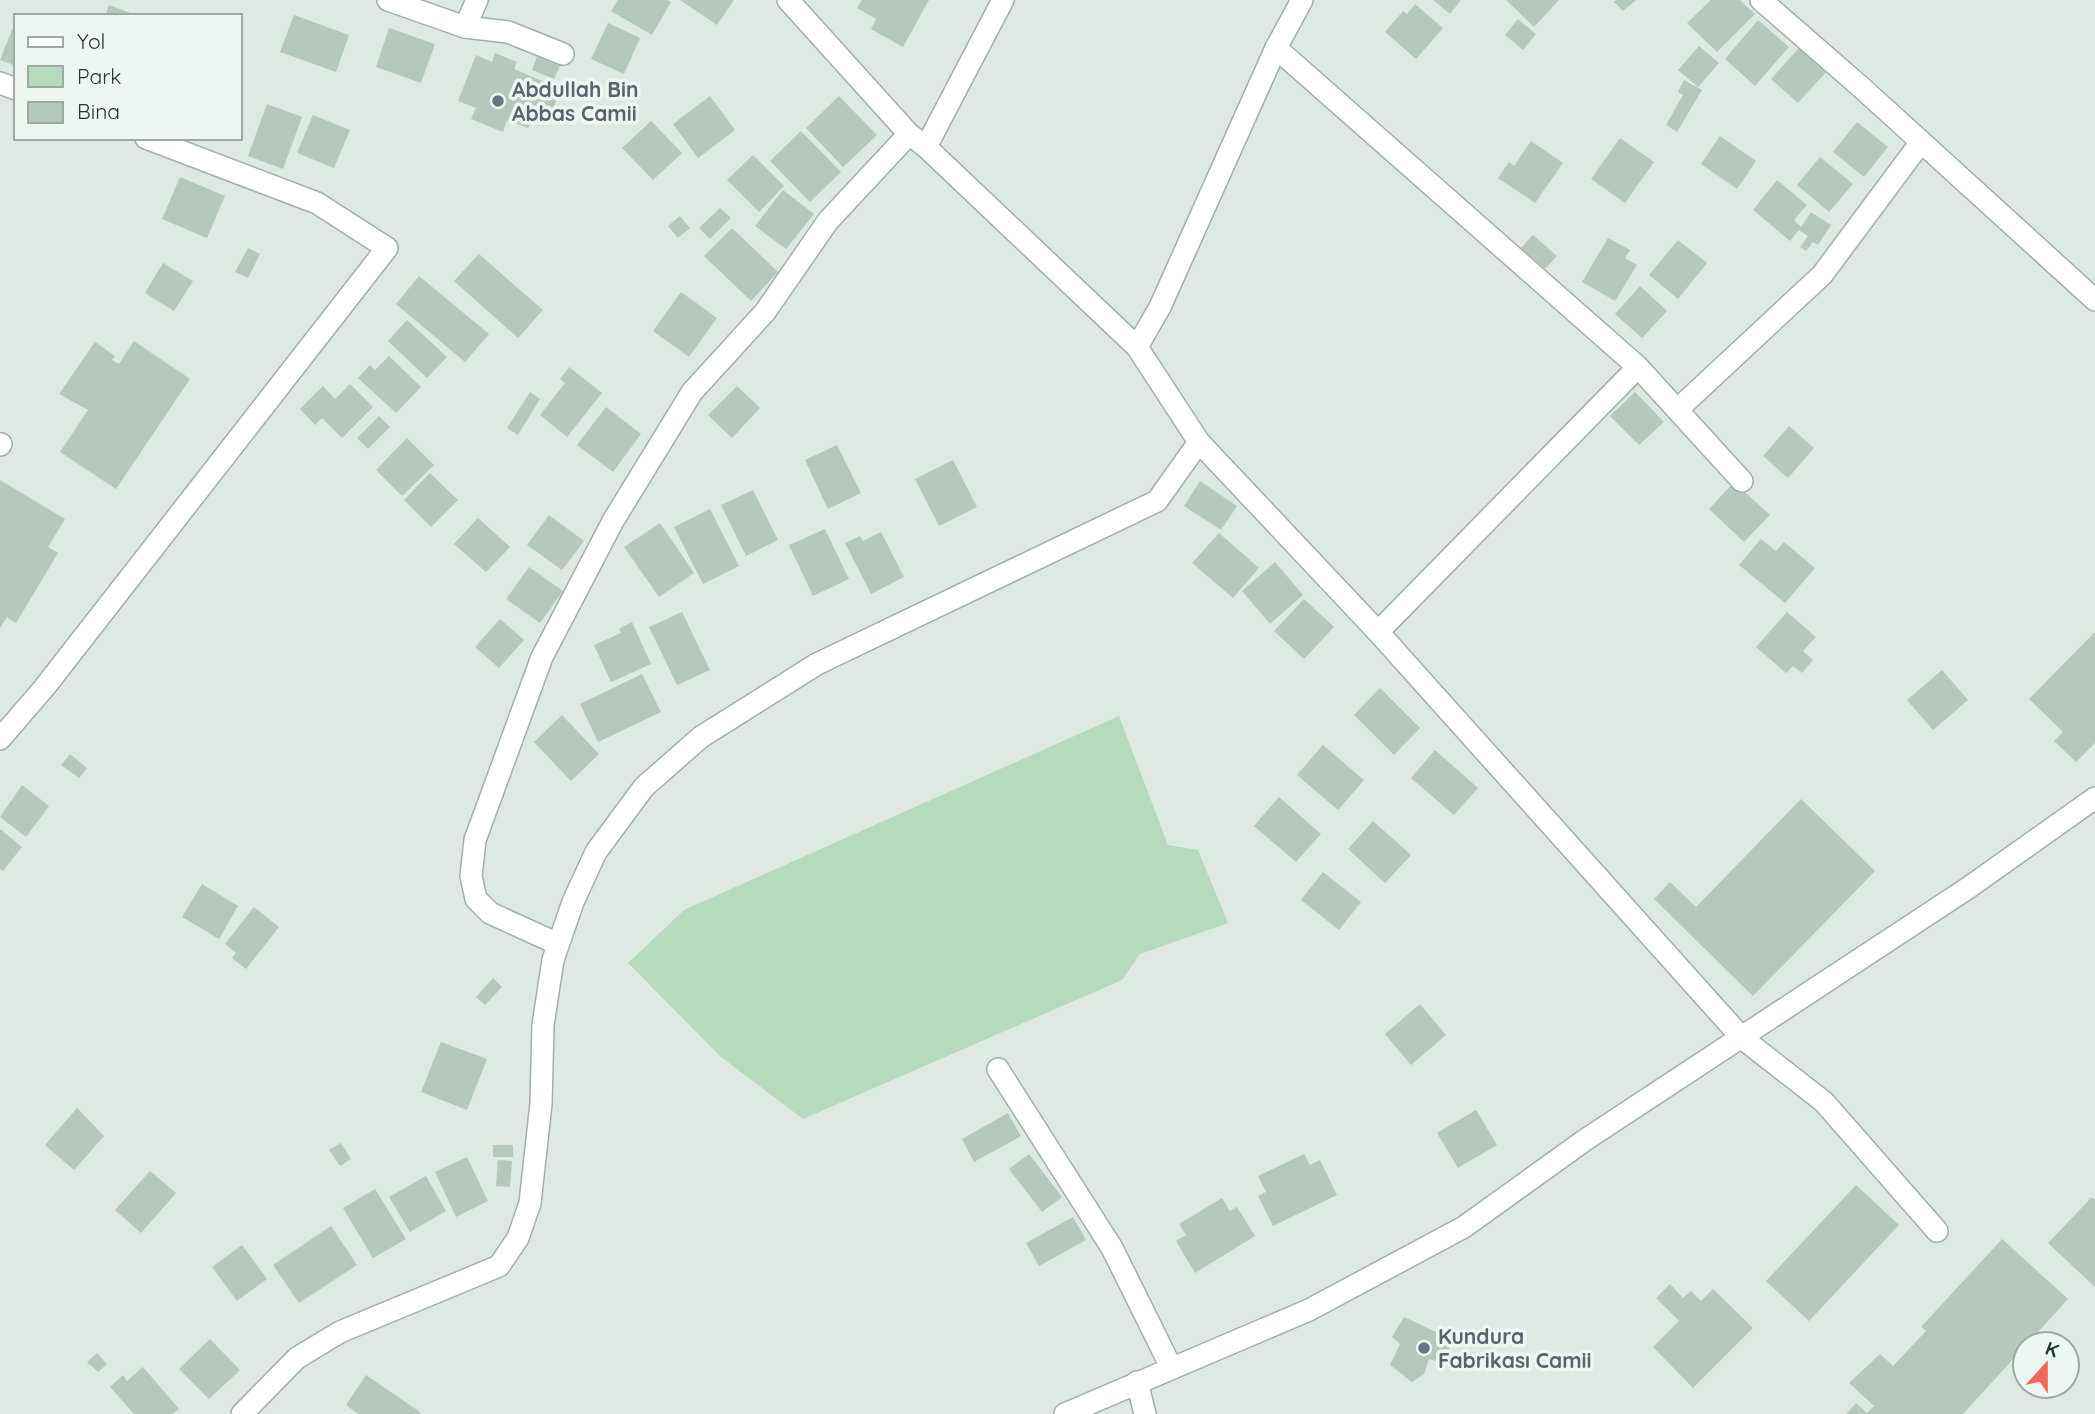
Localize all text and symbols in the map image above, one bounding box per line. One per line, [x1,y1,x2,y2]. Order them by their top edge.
legend [14,14,242,140]
text: Yol [77,28,105,54]
text: Park [77,63,121,89]
place label: Abdullah Bin Abbas Camii [512,76,638,126]
marker: Abdullah Bin Abbas Camii [490,93,506,109]
text: Bina [77,98,120,124]
place label: Kundura Fabrikası Camii [1438,1323,1591,1373]
north arrow [2011,1330,2081,1400]
text: K [2042,1336,2062,1363]
marker: Kundura Fabrikası Camii [1416,1340,1432,1356]

